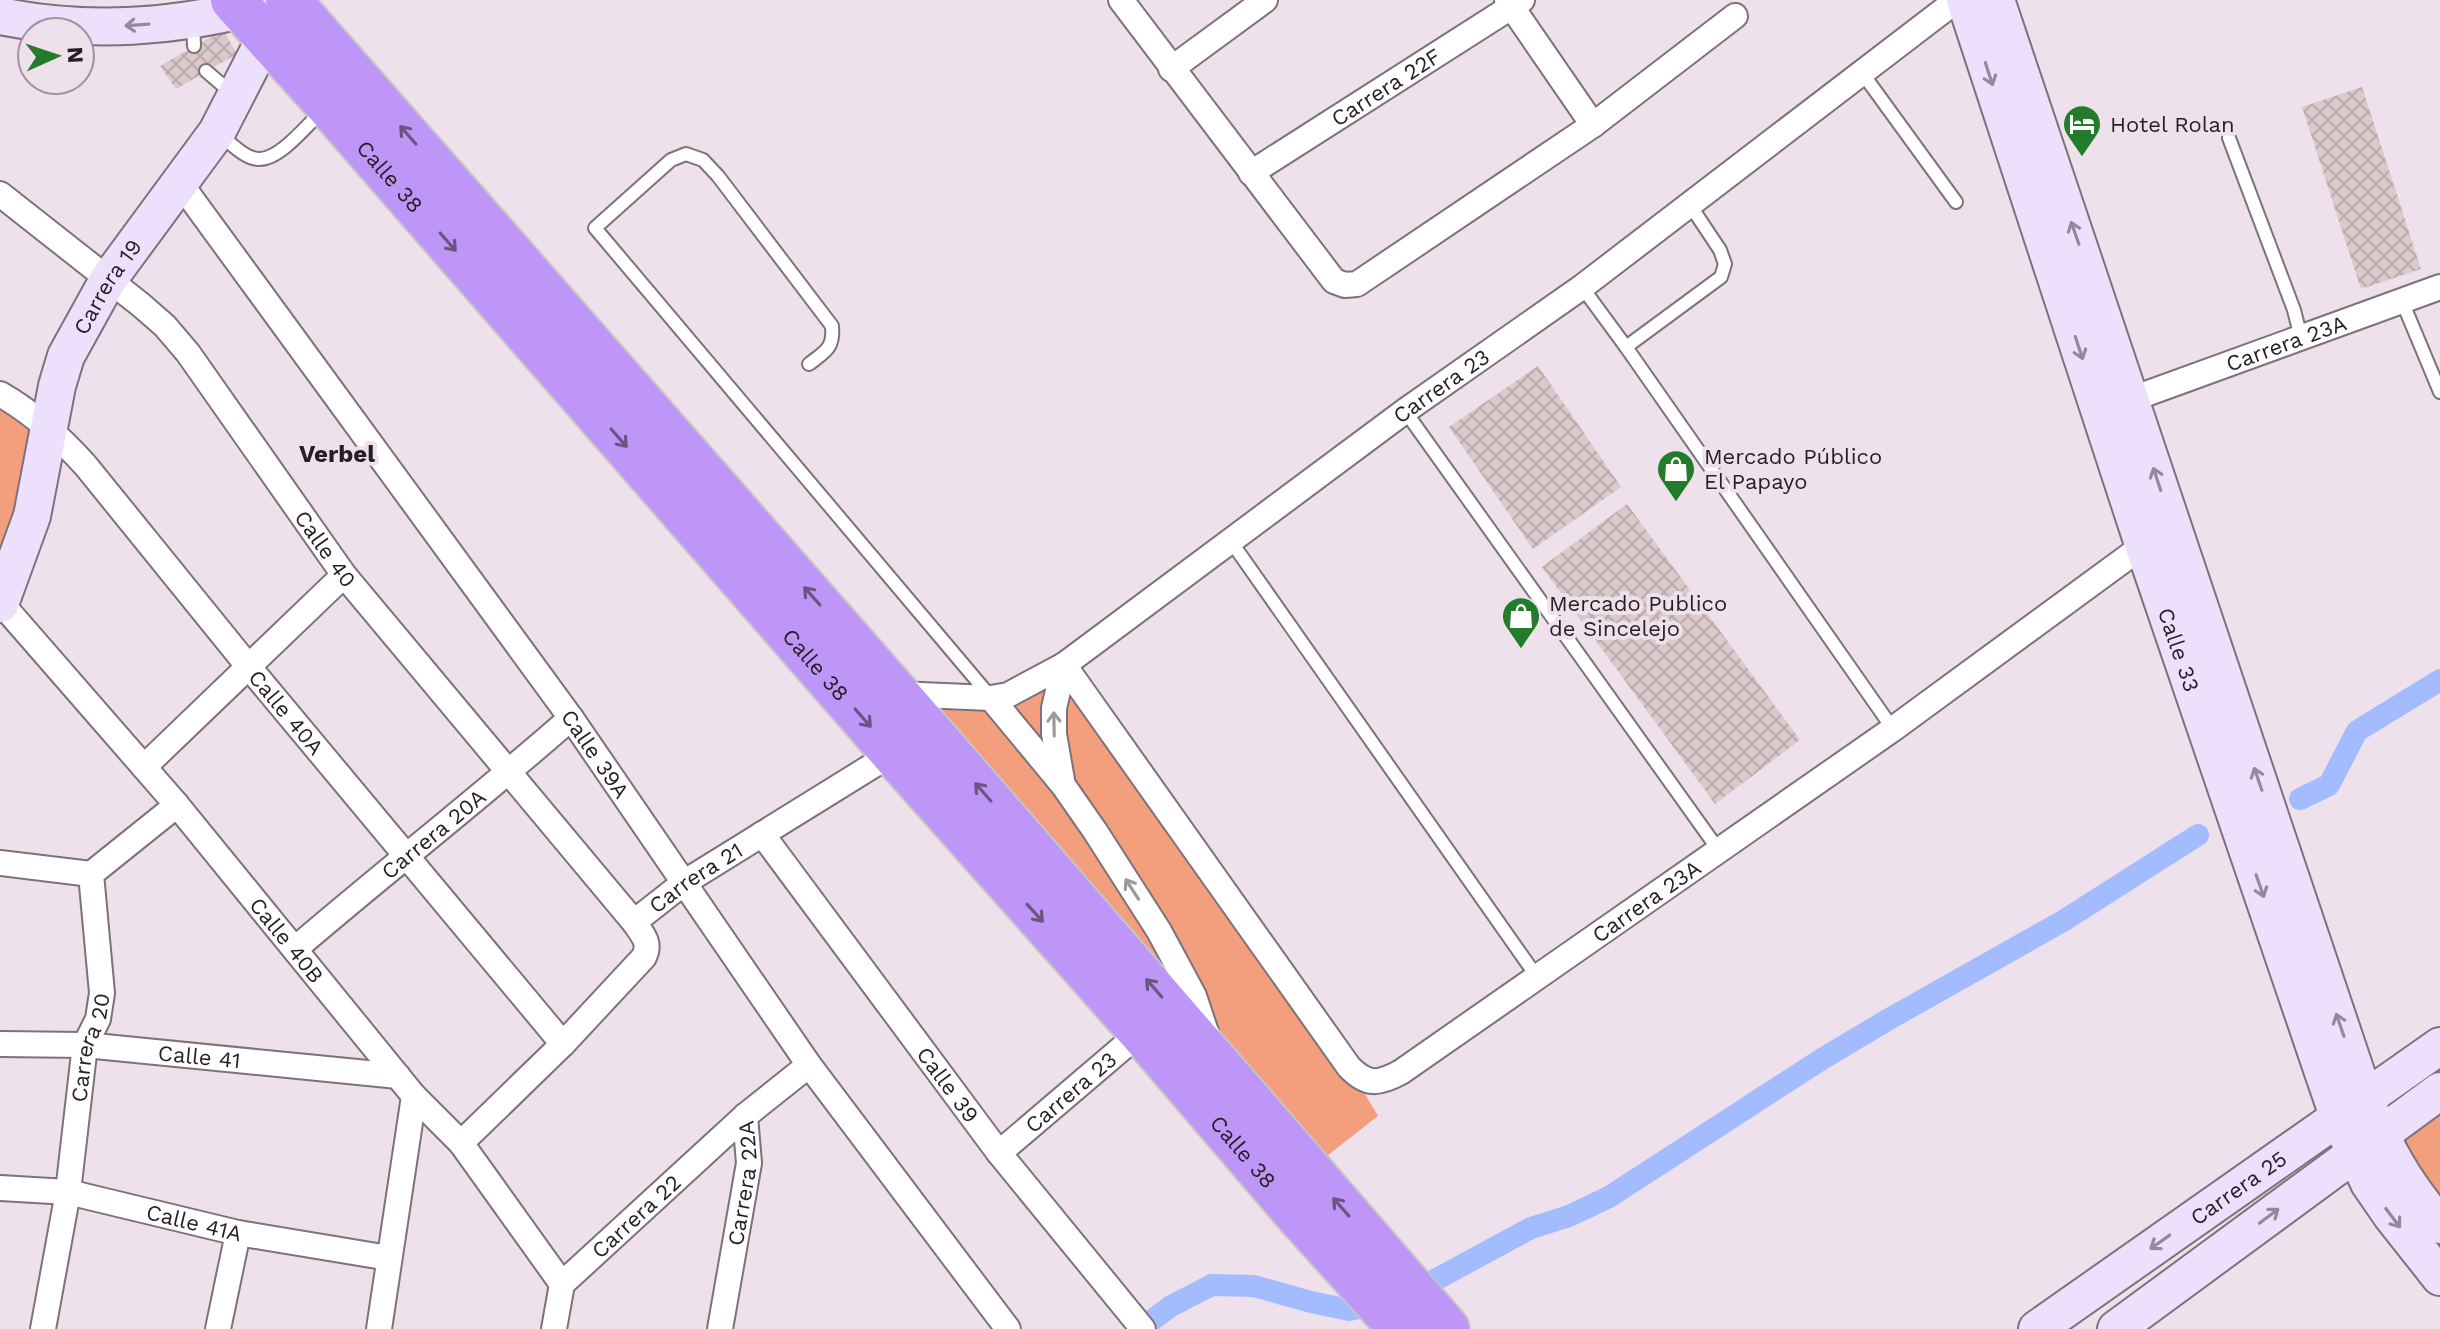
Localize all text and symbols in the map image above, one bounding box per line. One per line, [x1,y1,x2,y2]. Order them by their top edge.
north arrow [16,16,96,96]
one-way arrow [124,18,151,33]
street label: Carrera 22F [1326,43,1445,131]
text: N [63,46,88,64]
one-way arrow [1983,61,1998,86]
hotel icon: Hotel Rolan [2061,103,2103,158]
place label: Hotel Rolan [2110,112,2235,137]
one-way arrow [399,126,417,146]
street label: Calle 38 [352,135,428,217]
one-way arrow [2067,220,2082,245]
one-way arrow [439,231,457,251]
street label: Carrera 19 [68,234,146,339]
street label: Carrera 23A [2223,310,2350,376]
one-way arrow [2073,335,2087,360]
street label: Carrera 23 [1388,344,1494,428]
one-way arrow [610,427,628,447]
district label: Verbel [299,440,375,468]
place label: Mercado Público El Papayo [1704,444,1882,494]
shop icon: Mercado Público El Papayo [1655,448,1697,503]
one-way arrow [2149,467,2164,492]
street label: Calle 40 [290,505,361,592]
one-way arrow [803,587,821,607]
place label: Mercado Publico de Sincelejo [1549,591,1727,641]
shop icon: Mercado Publico de Sincelejo [1500,595,1542,650]
street label: Calle 33 [2153,604,2205,695]
street label: Calle 38 [778,623,854,706]
street label: Calle 40A [244,665,329,760]
street label: Calle 39A [556,704,635,803]
one-way arrow [854,708,872,728]
one-way arrow [1046,712,1062,738]
one-way arrow [2249,767,2264,792]
one-way arrow [974,783,992,803]
street label: Carrera 20A [376,784,490,884]
street label: Carrera 21 [644,837,747,918]
street label: Carrera 23A [1587,855,1705,947]
one-way arrow [2253,874,2268,899]
one-way arrow [1123,878,1139,901]
street label: Calle 40B [245,892,329,988]
one-way arrow [1026,902,1044,922]
one-way arrow [1145,979,1163,999]
street label: Carrera 20 [66,991,114,1104]
one-way arrow [2332,1013,2347,1038]
street label: Calle 41 [157,1040,242,1073]
street label: Calle 39 [912,1042,984,1127]
street label: Carrera 23 [1020,1046,1121,1138]
street label: Calle 38 [1205,1110,1281,1193]
street label: Carrera 22A [722,1120,762,1248]
street label: Carrera 25 [2185,1145,2291,1230]
street label: Carrera 22 [586,1169,685,1263]
one-way arrow [1332,1197,1350,1218]
street label: Calle 41A [144,1199,245,1246]
one-way arrow [2385,1206,2402,1228]
one-way arrow [2257,1208,2279,1224]
one-way arrow [2149,1234,2171,1250]

